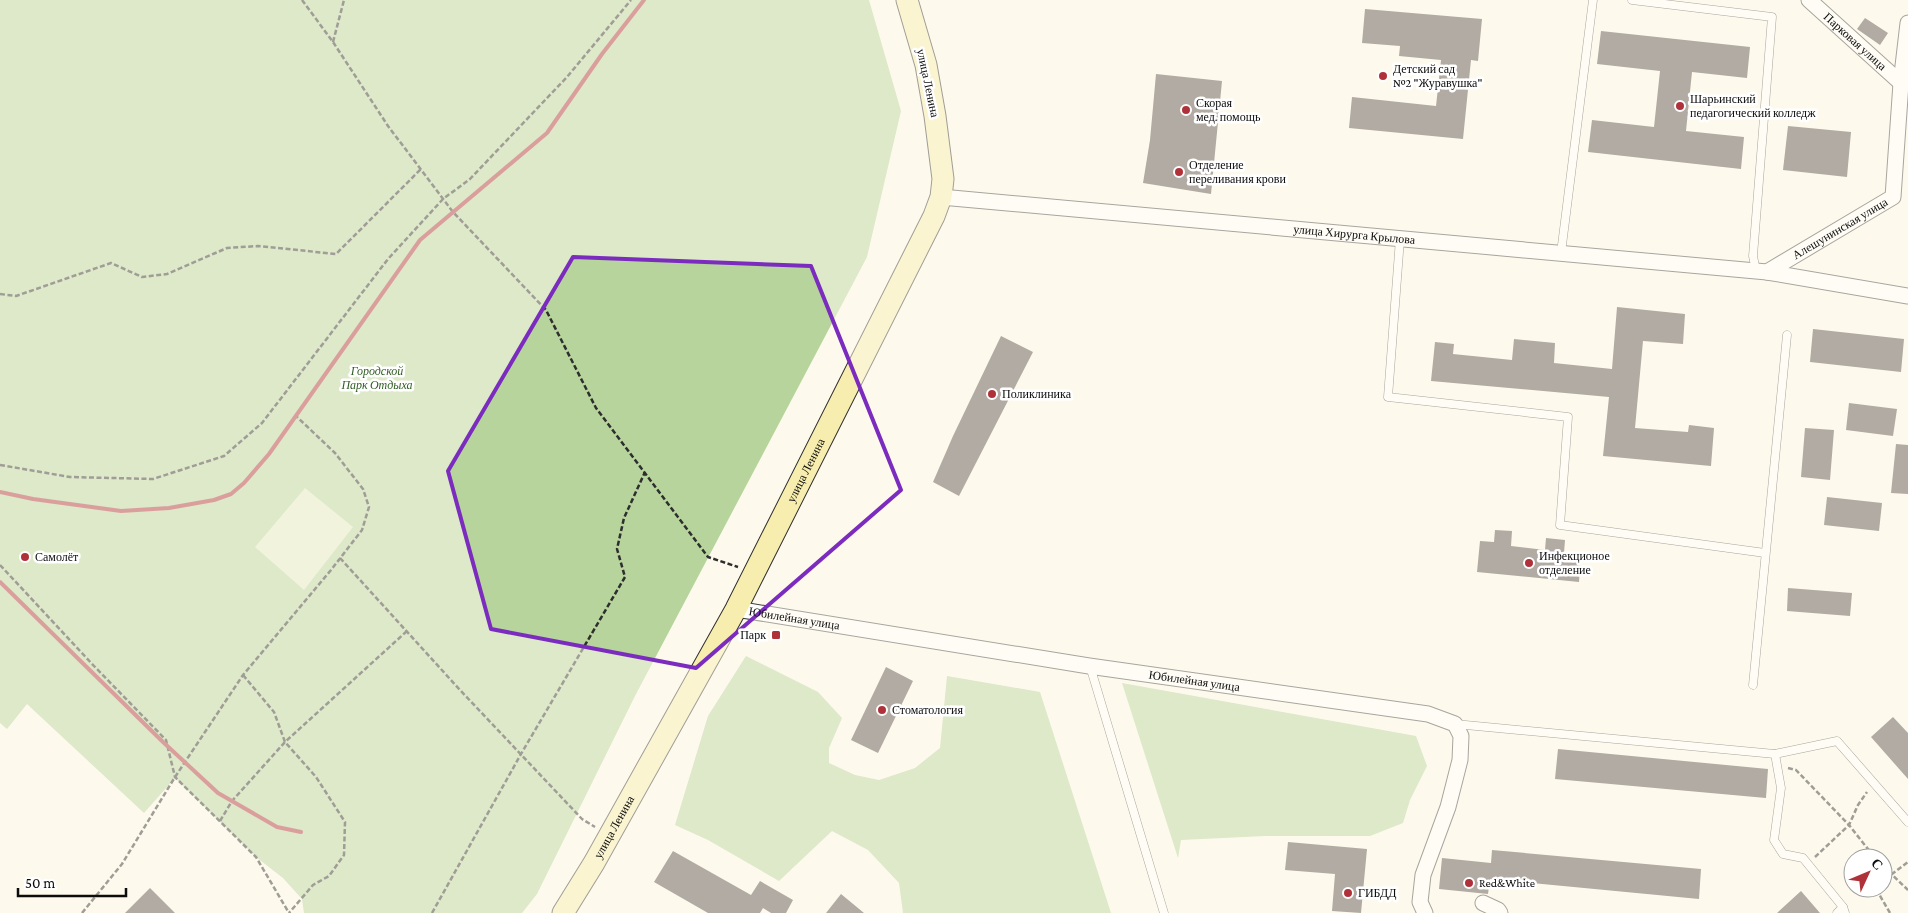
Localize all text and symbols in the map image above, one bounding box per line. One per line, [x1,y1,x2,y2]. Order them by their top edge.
street label: Парковая улица [1821,10,1890,74]
street label: улица Ленина [914,47,942,119]
place label: Детский сад №2 "Журавушка" [1393,62,1482,90]
marker: Детский сад №2 "Журавушка" [1377,70,1389,82]
place label: Шарьинский педагогический колледж [1690,92,1816,120]
place label: Скорая мед. помощь [1196,96,1261,124]
marker: Шарьинский педагогический колледж [1674,100,1686,112]
marker: Скорая мед. помощь [1180,104,1192,116]
place label: Отделение переливания крови [1189,158,1286,186]
marker: Отделение переливания крови [1173,166,1185,178]
street label: Алешунинская улица [1790,194,1891,262]
street label: улица Хирурга Крылова [1293,222,1416,247]
park label: Городской Парк Отдыха [340,364,413,392]
place label: Поликлиника [1002,387,1072,401]
marker: Поликлиника [986,388,998,400]
street label: улица Ленина [784,435,828,505]
place label: Инфекционое отделение [1539,549,1610,577]
place label: Самолёт [35,550,79,564]
marker: Самолёт [19,551,31,563]
marker: Инфекционое отделение [1523,557,1535,569]
street label: Юбилейная улица [748,604,841,633]
place label: Парк [740,628,766,642]
marker: Парк [770,629,782,641]
street label: Юбилейная улица [1148,668,1241,694]
place label: Стоматология [892,703,963,717]
marker: Стоматология [876,704,888,716]
street label: улица Ленина [591,793,638,861]
north arrow [1843,848,1893,898]
text: С [1868,855,1887,873]
scale bar [18,866,125,898]
text: 50 m [25,875,55,891]
place label: Red&White [1479,876,1535,890]
marker: Red&White [1463,877,1475,889]
place label: ГИБДД [1358,886,1396,900]
marker: ГИБДД [1342,887,1354,899]

